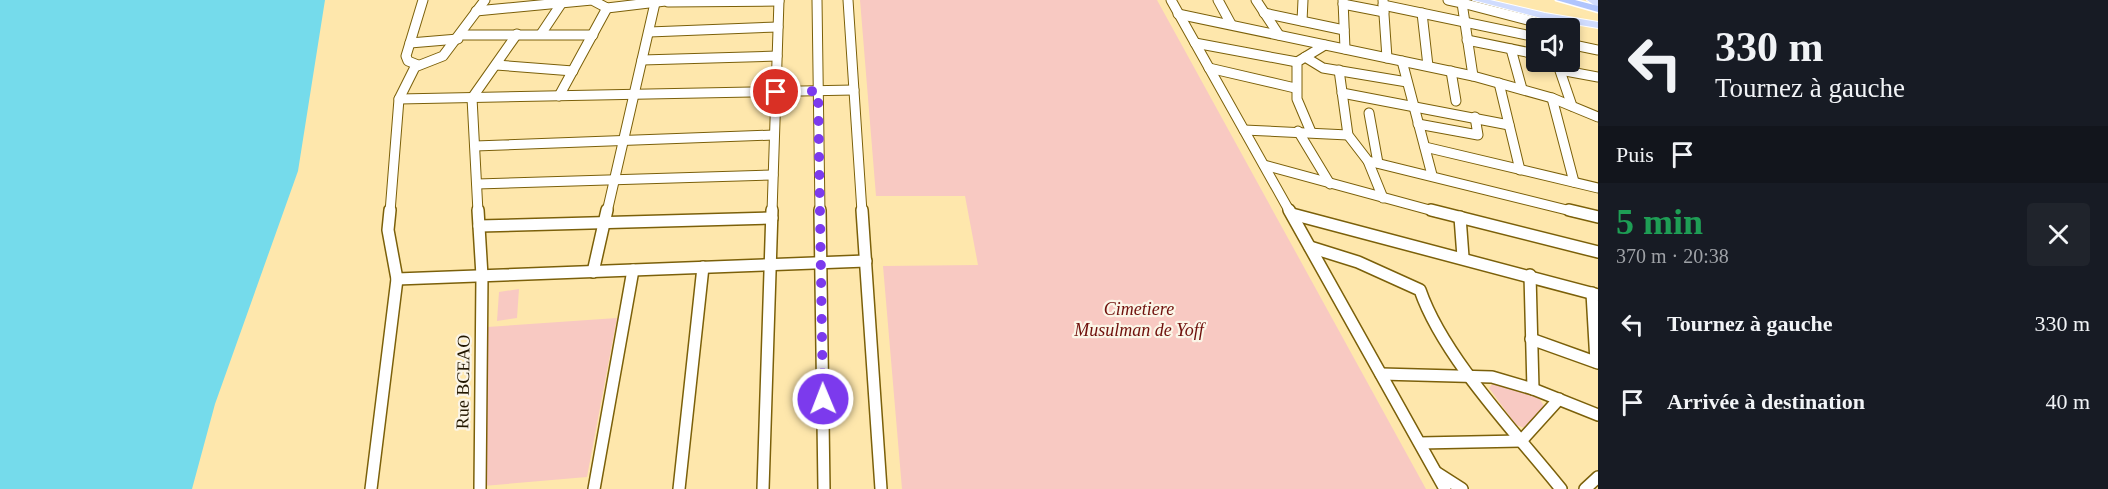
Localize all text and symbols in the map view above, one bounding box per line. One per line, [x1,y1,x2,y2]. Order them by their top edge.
map controls [1526,18,1580,72]
button: sound [1526,18,1580,72]
icon: left [1616,24,1694,102]
text: 330 m [1715,24,1824,70]
pin [750,66,801,117]
text: Tournez à gauche [1715,73,1905,103]
icon: arrive [759,75,792,108]
icon: arrive [1666,138,1699,171]
text: Puis [1616,142,1654,167]
text: 5 min [1616,202,1703,242]
button: close [2027,203,2090,266]
text: 370 m · 20:38 [1616,245,1729,267]
park label: Cimetiere Musulman de Yoff [1073,299,1207,340]
icon: left [1616,308,1649,341]
text: Tournez à gauche [1667,311,1832,336]
text: 330 m [2034,311,2090,336]
street label: Rue BCEAO [452,335,474,429]
position arrow [791,367,855,431]
icon: arrive [1616,386,1649,419]
text: Arrivée à destination [1667,389,1865,414]
text: 40 m [2045,389,2090,414]

